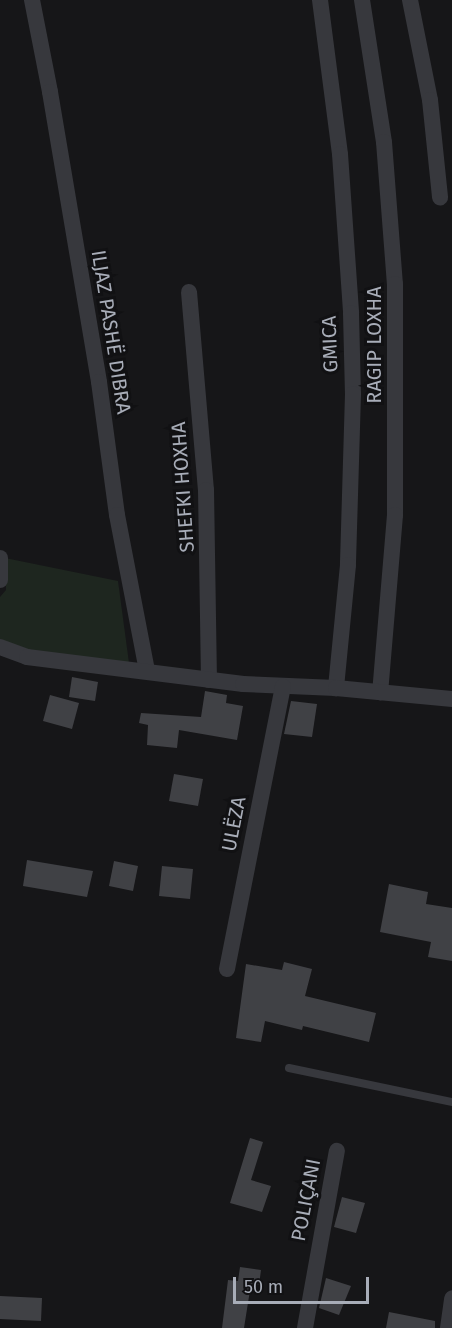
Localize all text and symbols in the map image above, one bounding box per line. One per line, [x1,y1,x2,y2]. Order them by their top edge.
street label: ILJAZ PASHË DIBRA [86,248,136,416]
street label: RAGIP LOXHA [362,286,386,404]
street label: GMICA [317,315,343,373]
street label: SHEFKI HOXHA [166,421,200,553]
street label: ULËZA [217,794,251,854]
street label: POLIÇANI [286,1157,326,1243]
scale bar [236,1265,372,1303]
text: 50 m [244,1276,283,1298]

